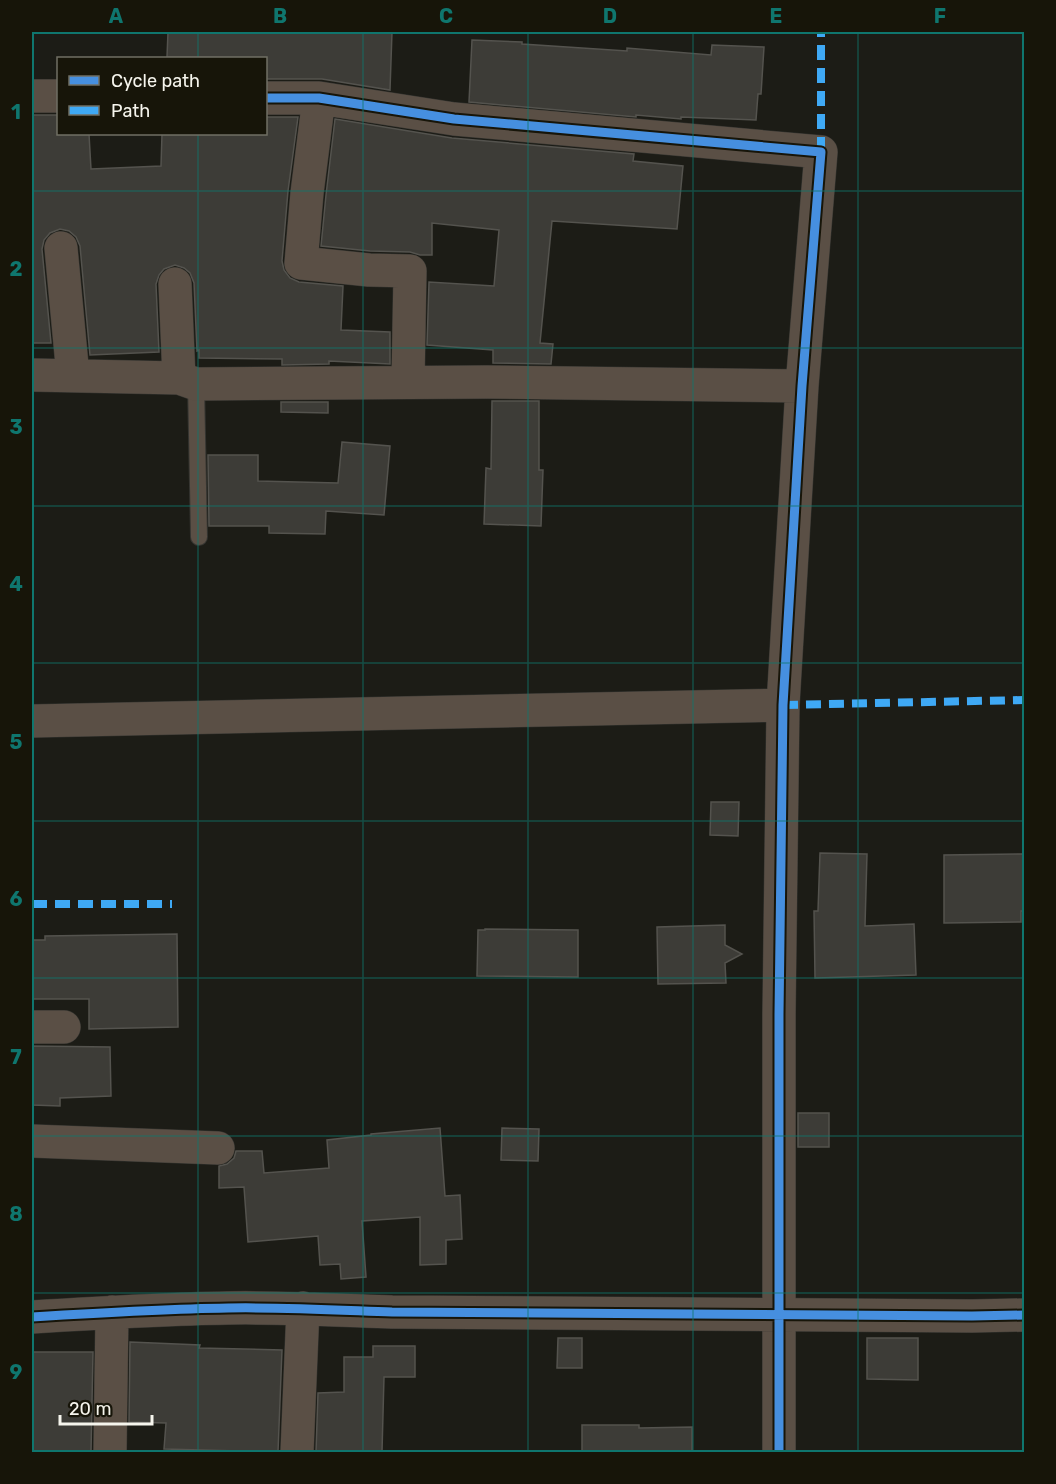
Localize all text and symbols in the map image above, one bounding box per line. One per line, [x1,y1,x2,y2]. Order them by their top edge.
text: A [109,4,124,28]
text: B [273,4,287,28]
text: C [439,4,453,28]
text: D [603,4,617,28]
text: E [770,4,782,28]
text: F [934,4,946,28]
legend [57,57,267,135]
text: Cycle path [111,70,200,92]
text: 1 [11,100,21,124]
text: Path [111,100,150,122]
text: 2 [10,257,23,281]
text: 3 [9,415,23,439]
text: 4 [9,572,23,596]
text: 5 [10,730,23,754]
text: 6 [9,887,23,911]
text: 7 [10,1045,22,1069]
text: 8 [9,1202,23,1226]
text: 9 [10,1360,23,1384]
scale bar [60,1388,152,1426]
text: 20 m [69,1398,111,1420]

